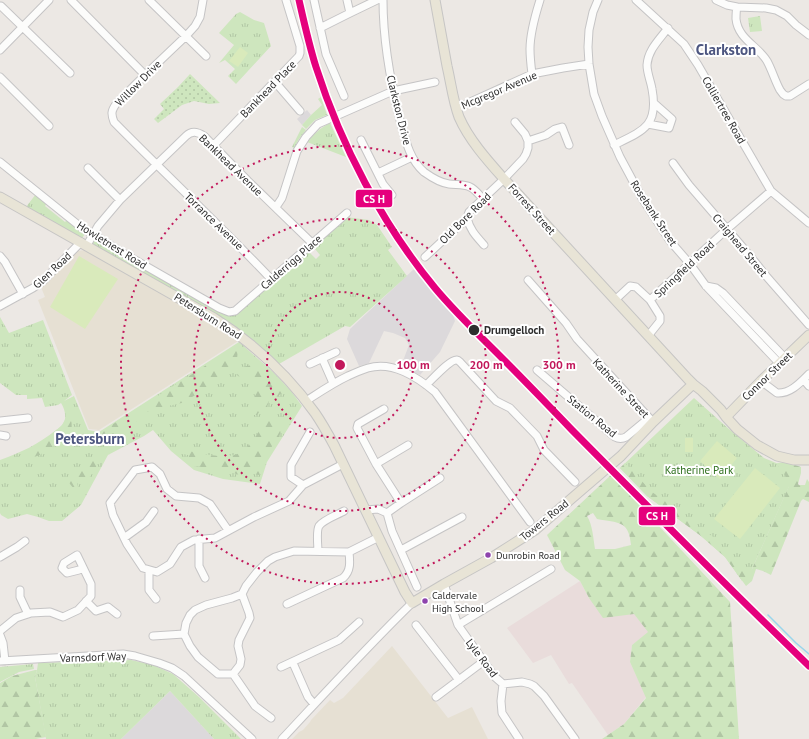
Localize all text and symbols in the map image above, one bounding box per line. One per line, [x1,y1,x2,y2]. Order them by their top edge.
district label: Clarkston [696,40,756,59]
street label: Willow Drive [112,57,164,109]
street label: Bankhead Place [237,57,299,121]
street label: Mcgregor Avenue [459,68,539,112]
street label: Clarkston Drive [384,74,415,147]
street label: Colliertree Road [699,74,749,146]
street label: Bankhead Avenue [196,131,266,199]
street label: Rosebank Street [628,178,681,249]
street label: Forrest Street [505,181,559,238]
street label: Torrance Avenue [182,189,247,253]
line badge: CS H [355,189,393,208]
street label: Old Bore Road [436,189,494,247]
text: CS H [363,192,385,206]
street label: Craighead Street [710,211,771,280]
street label: Howletnest Road [74,218,150,272]
street label: Calderrigg Place [258,231,325,292]
street label: Springfield Road [651,237,717,300]
street label: Glen Road [30,249,74,291]
street label: Petersburn Road [172,290,244,342]
marker: Drumgelloch [467,323,481,337]
place label: Drumgelloch [484,323,544,337]
street label: Connor Street [739,348,795,403]
street label: Katherine Street [590,355,652,421]
text: 100 m [396,357,430,372]
text: 200 m [469,357,503,372]
text: 300 m [542,357,576,372]
centre of rings [333,358,347,372]
street label: Station Road [564,392,620,440]
district label: Petersburn [55,429,125,448]
park label: Katherine Park [665,463,734,477]
street label: Towers Road [517,496,571,544]
line badge: CS H [638,506,676,526]
text: CS H [646,509,668,523]
place label: Dunrobin Road [496,549,560,562]
marker: Dunrobin Road [483,550,493,560]
place label: Caldervale High School [432,589,484,615]
marker: Caldervale High School [420,596,430,606]
street label: Lyle Road [463,636,501,680]
street label: Varnsdorf Way [58,649,127,665]

